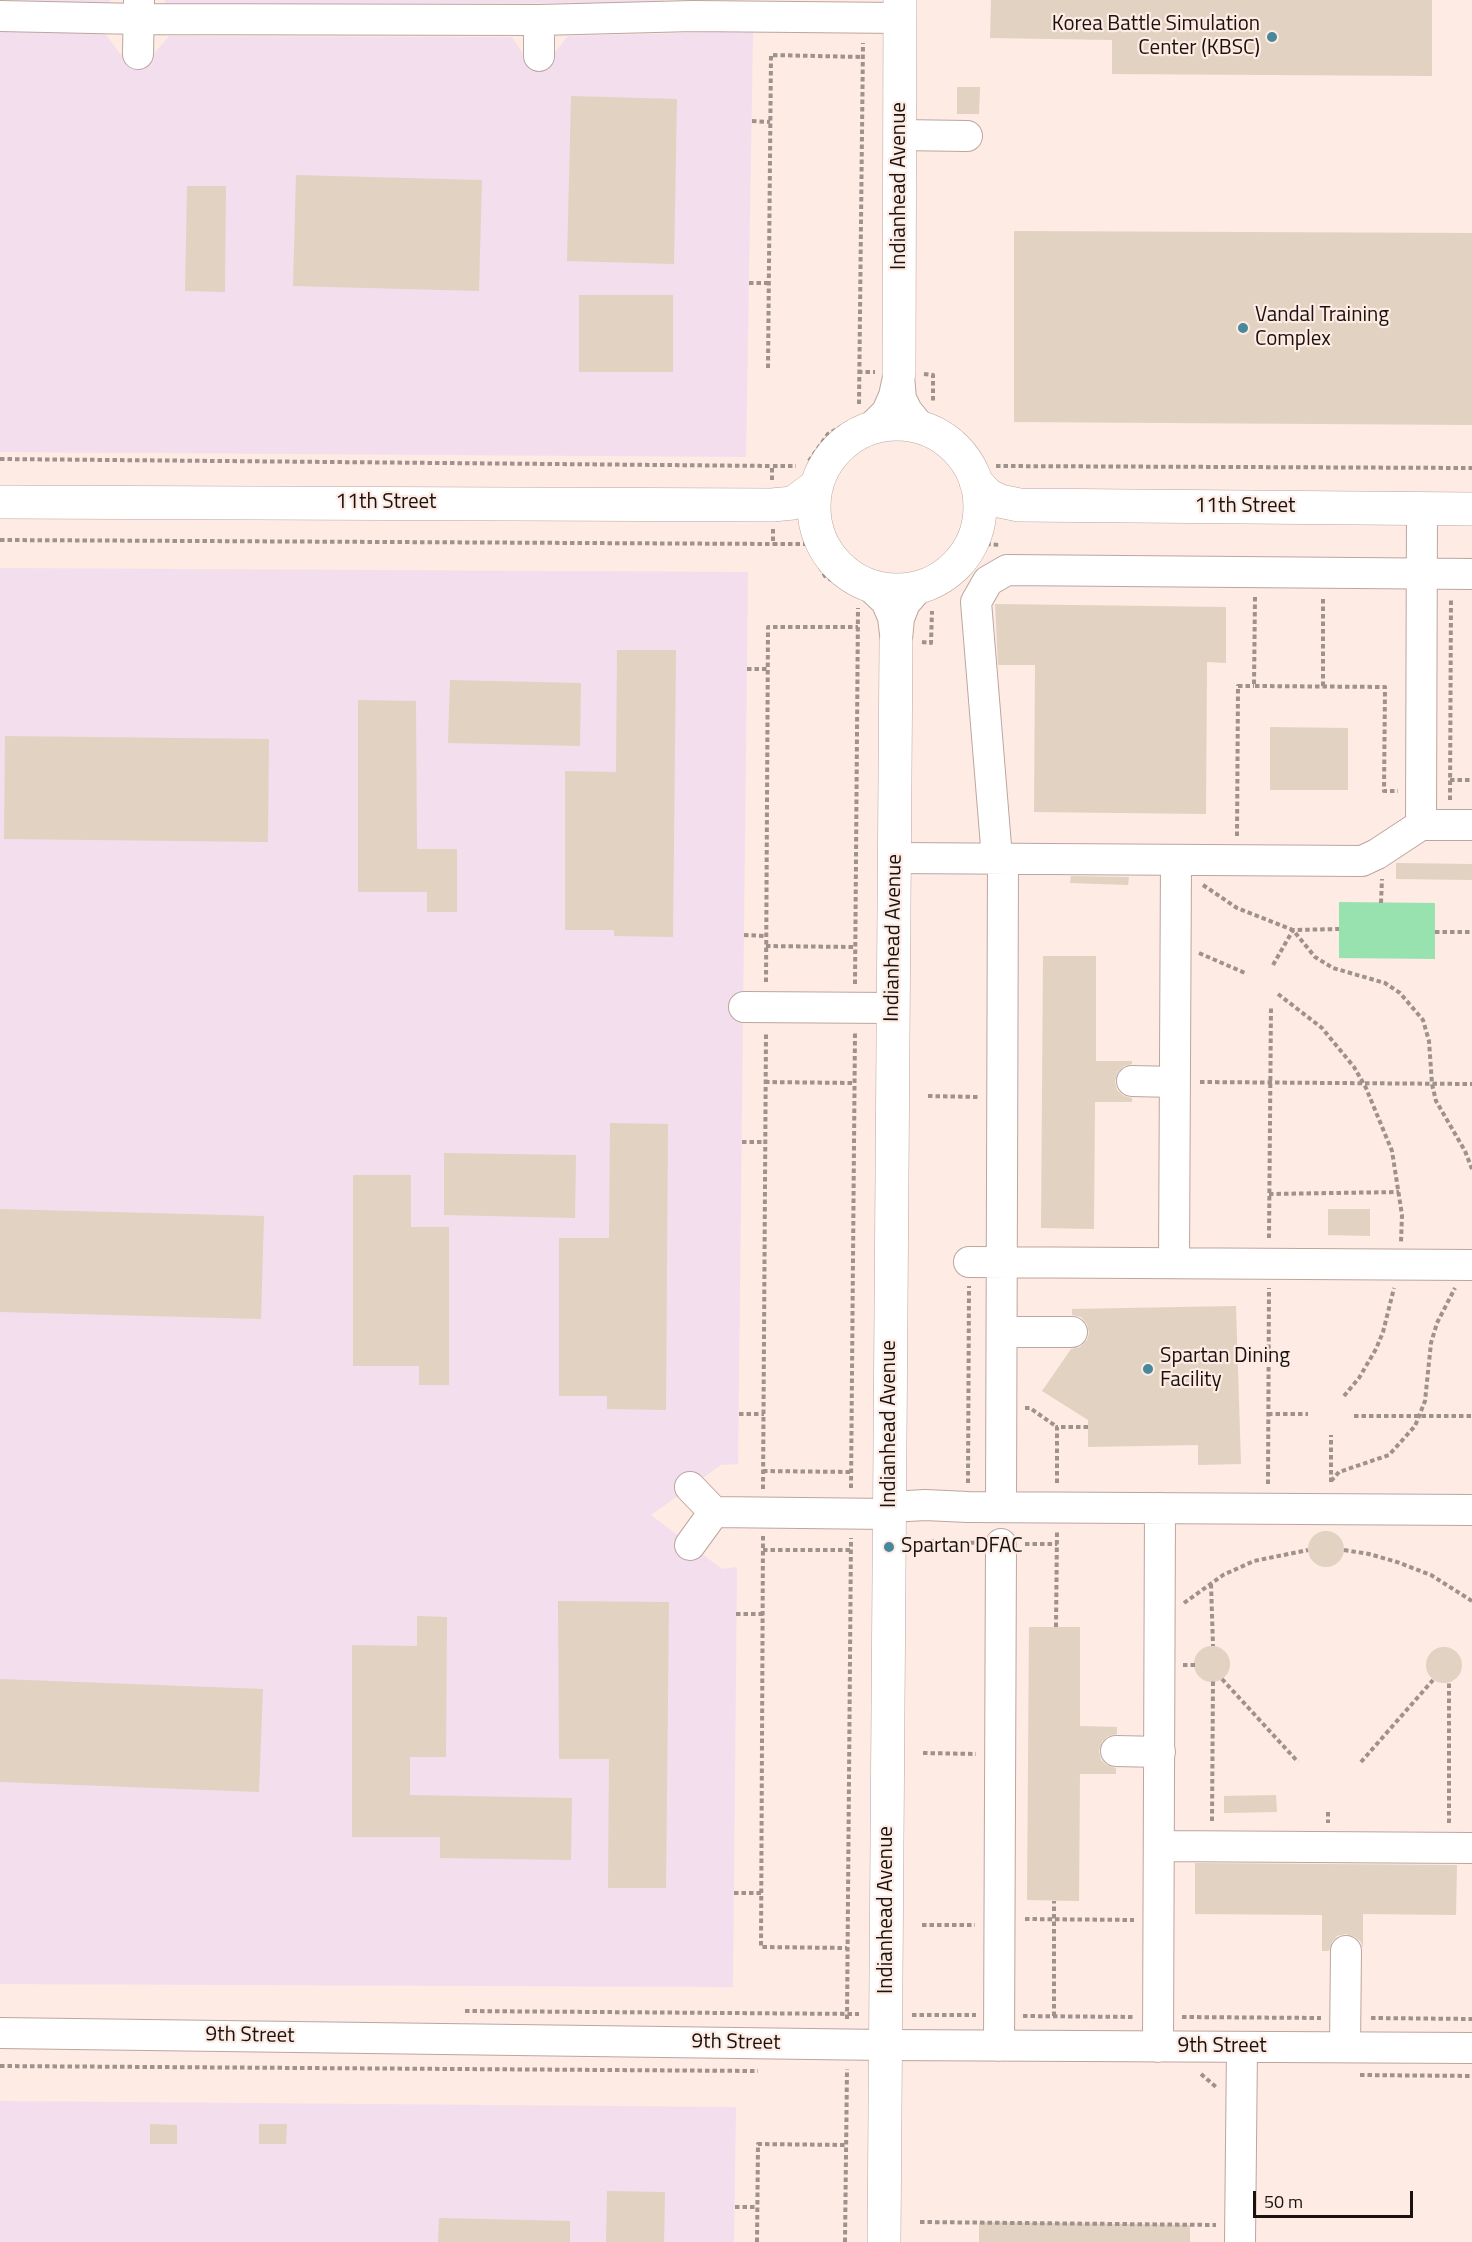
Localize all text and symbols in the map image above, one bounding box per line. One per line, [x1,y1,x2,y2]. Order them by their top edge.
place label: Korea Battle Simulation Center (KBSC) [1052,12,1260,62]
marker: Korea Battle Simulation Center (KBSC) [1265,30,1279,44]
street label: Indianhead Avenue [887,102,913,270]
place label: Vandal Training Complex [1255,303,1389,353]
marker: Vandal Training Complex [1236,321,1250,335]
street label: 11th Street [336,490,436,516]
street label: 11th Street [1195,494,1295,520]
street label: Indianhead Avenue [880,854,908,1022]
street label: Indianhead Avenue [877,1340,903,1508]
place label: Spartan Dining Facility [1160,1344,1290,1394]
marker: Spartan Dining Facility [1141,1362,1155,1376]
place label: Spartan DFAC [901,1534,1023,1560]
marker: Spartan DFAC [882,1540,896,1554]
street label: Indianhead Avenue [874,1826,900,1994]
street label: 9th Street [205,2023,295,2049]
street label: 9th Street [691,2030,781,2056]
street label: 9th Street [1177,2034,1267,2060]
scale bar [1256,2179,1416,2217]
text: 50 m [1264,2188,1303,2215]

